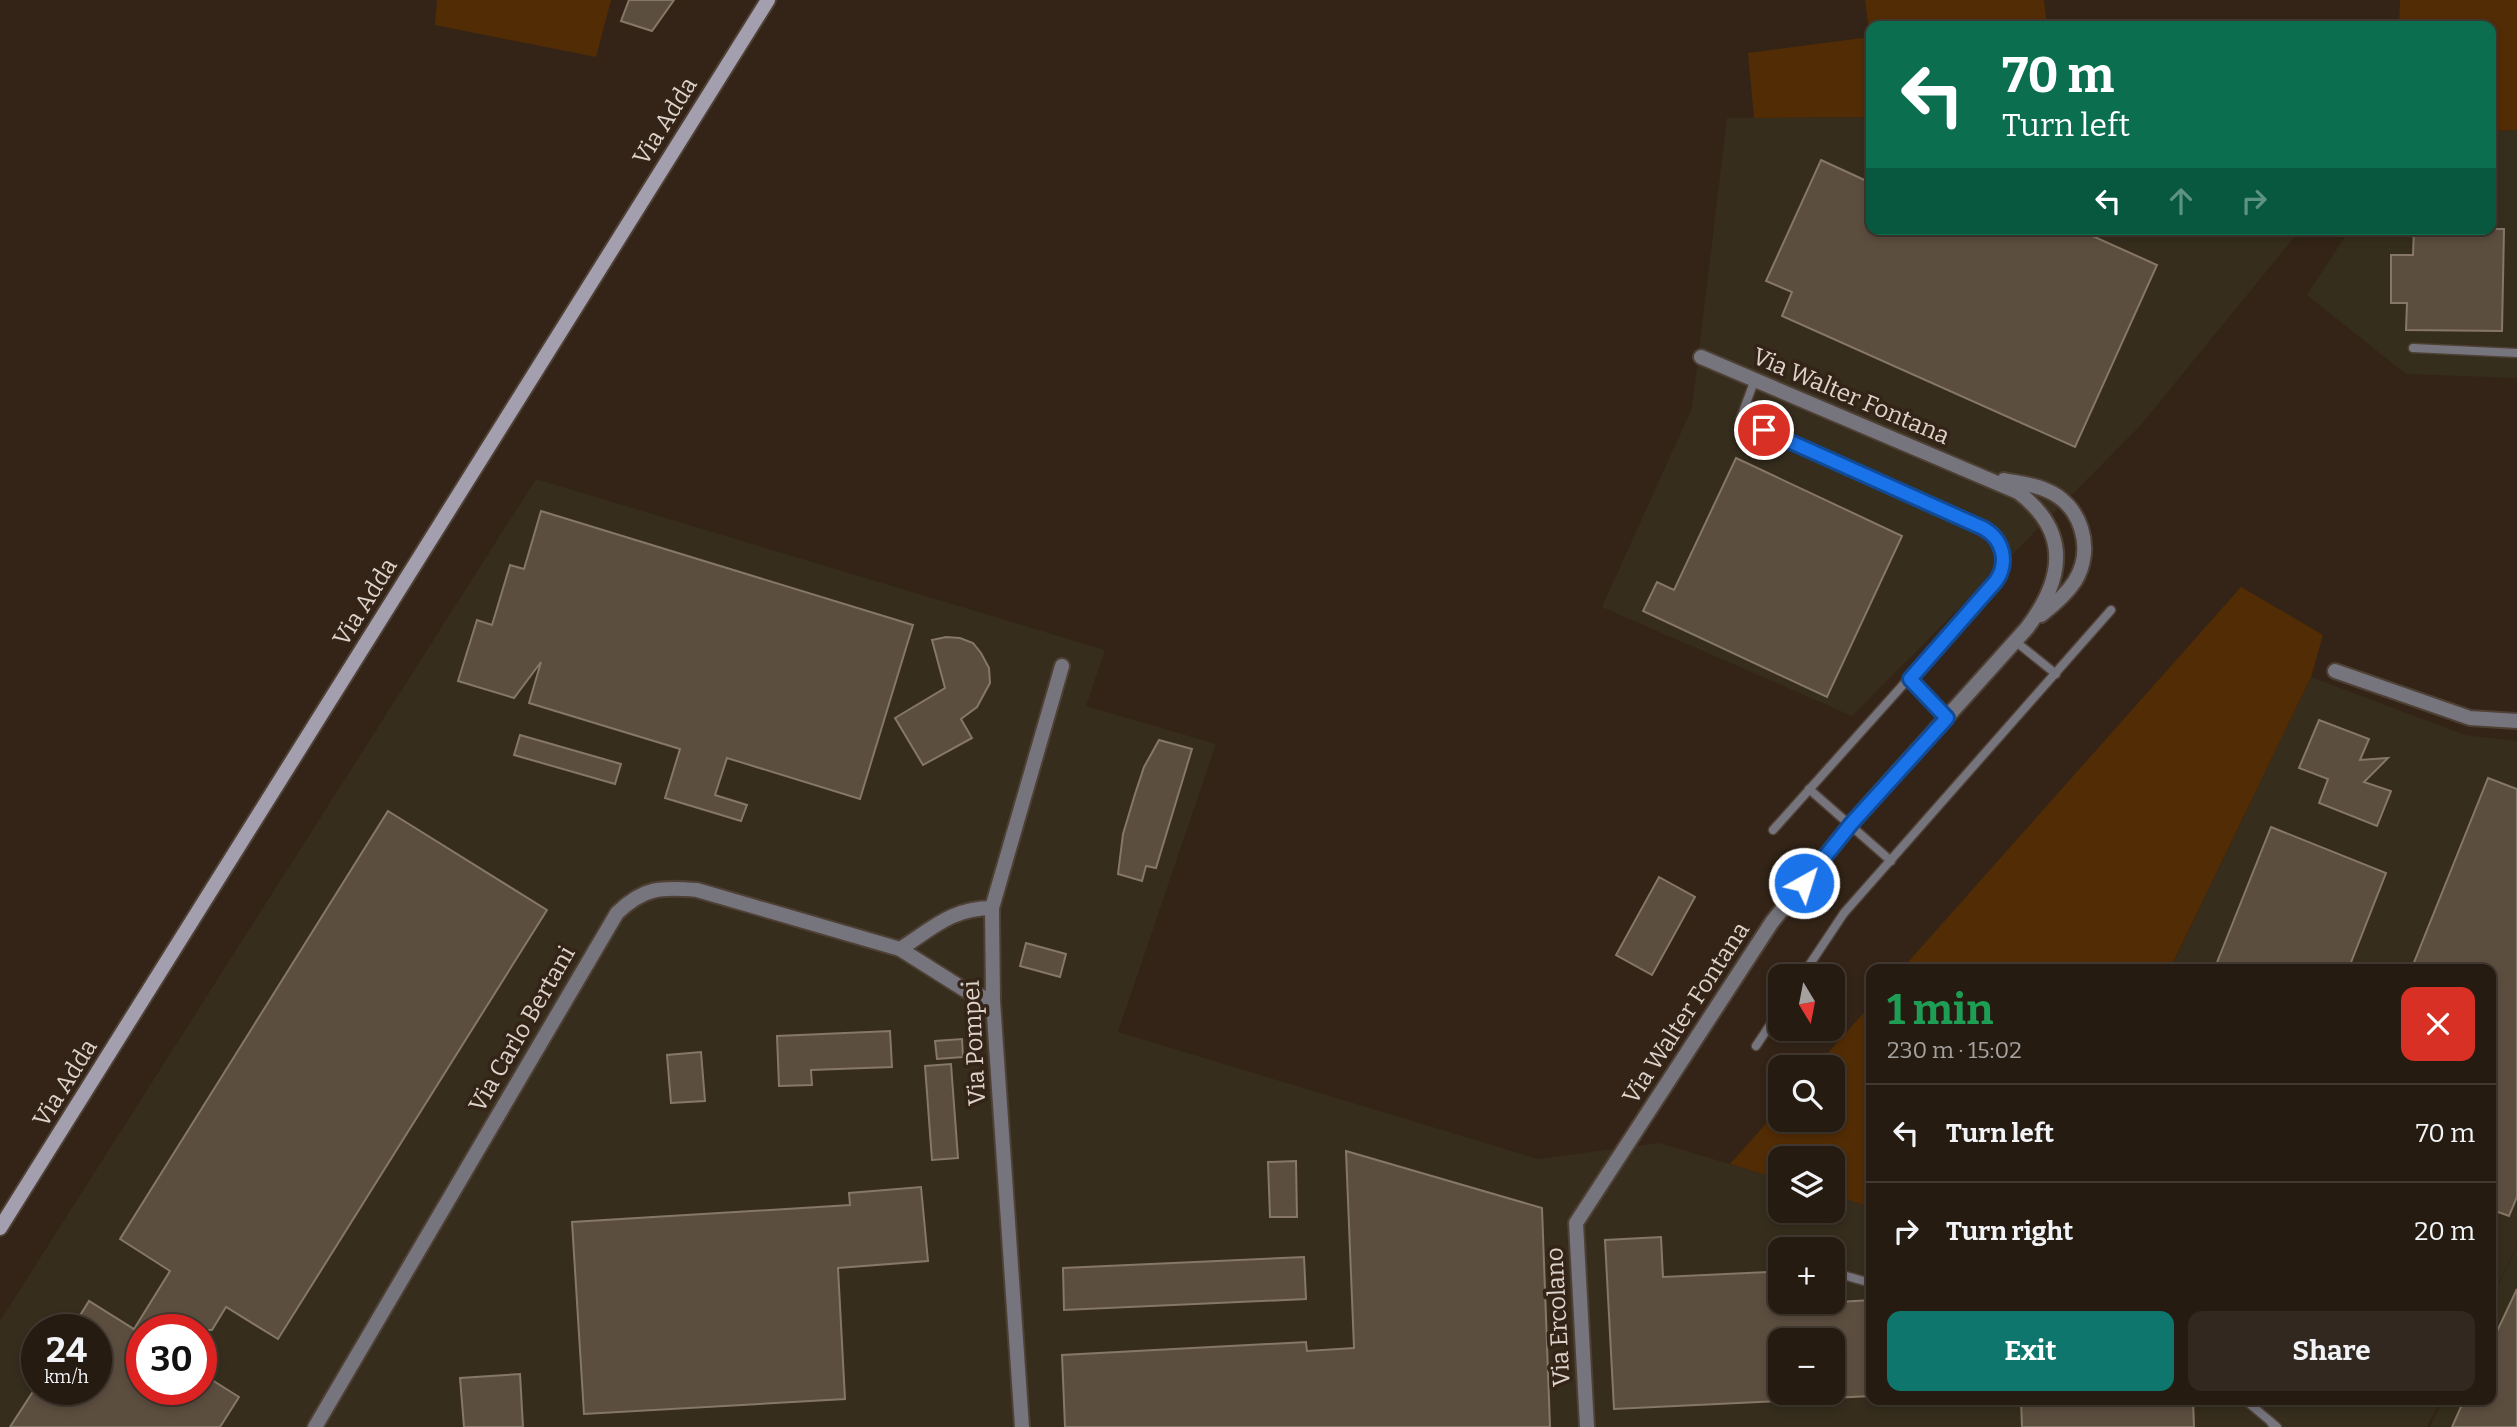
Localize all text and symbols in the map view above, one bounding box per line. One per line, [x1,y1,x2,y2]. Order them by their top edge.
text: 70 m [2002,46,2114,105]
icon: left [1887,49,1978,140]
street label: Via Adda [627,72,703,170]
text: Turn left [2002,106,2130,144]
icon: left [2089,182,2127,220]
icon: ahead [2162,182,2200,220]
icon: right [2235,182,2273,220]
street label: Via Walter Fontana [1748,342,1954,450]
pin [1734,400,1794,460]
icon: arrive [1745,411,1783,449]
street label: Via Adda [327,553,403,651]
position arrow [1767,846,1841,920]
street label: Via Walter Fontana [1617,917,1755,1109]
street label: Via Carlo Bertani [463,941,581,1117]
north arrow [1768,964,1844,1041]
map controls [1768,964,1845,1405]
street label: Via Pompei [957,980,991,1106]
text: 1 min [1887,985,1993,1035]
button: close [2401,987,2475,1061]
street label: Via Adda [27,1034,103,1132]
text: 230 m · 15:02 [1887,1036,2022,1064]
button: search [1768,1055,1845,1132]
icon: left [1887,1114,1925,1152]
text: Turn left [1946,1118,2054,1149]
text: 70 m [2416,1118,2475,1149]
button: layers [1768,1146,1845,1223]
icon: right [1887,1212,1925,1250]
text: Turn right [1946,1216,2073,1247]
text: 20 m [2414,1216,2475,1247]
button: + [1768,1237,1845,1314]
street label: Via Ercolano [1540,1247,1576,1387]
button: Exit [1887,1311,2174,1391]
button: Share [2188,1311,2475,1391]
speed limit sign: 30 [126,1314,217,1405]
button: − [1768,1328,1845,1405]
text: 24 [46,1329,87,1371]
text: km/h [44,1366,89,1388]

